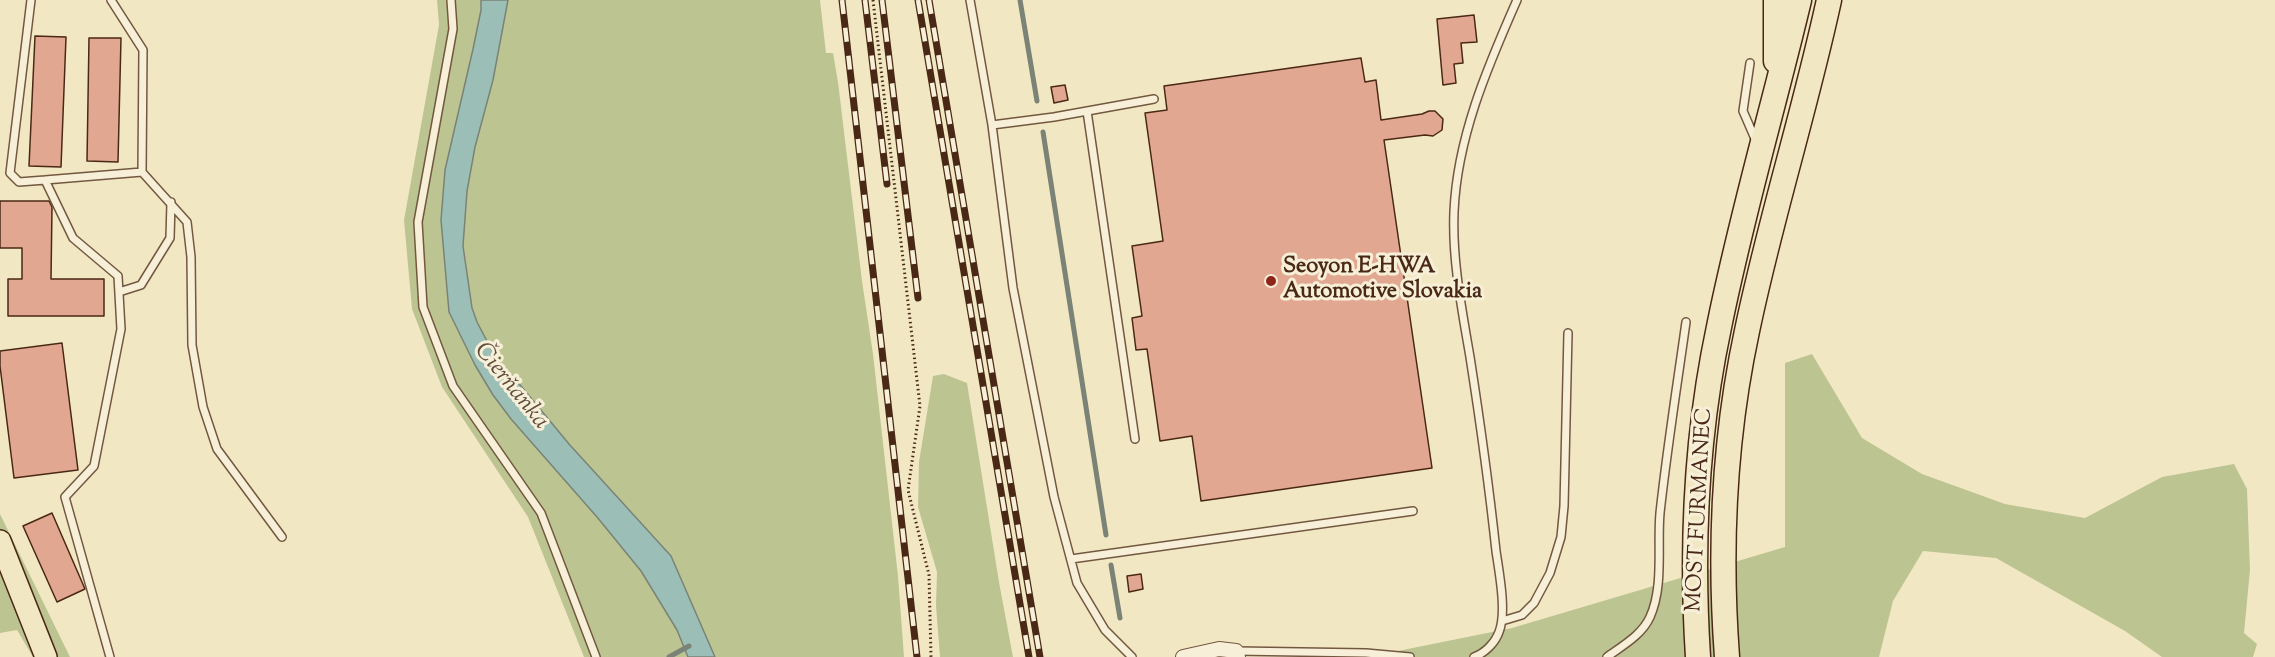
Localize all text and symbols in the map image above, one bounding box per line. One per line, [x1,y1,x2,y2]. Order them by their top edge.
place label: Seoyon E-HWA Automotive Slovakia [1283,255,1482,306]
marker: Seoyon E-HWA Automotive Slovakia [1264,274,1278,288]
water label: Čierňanka [466,338,554,436]
street label: MOST FURMANEC [1682,407,1720,613]

